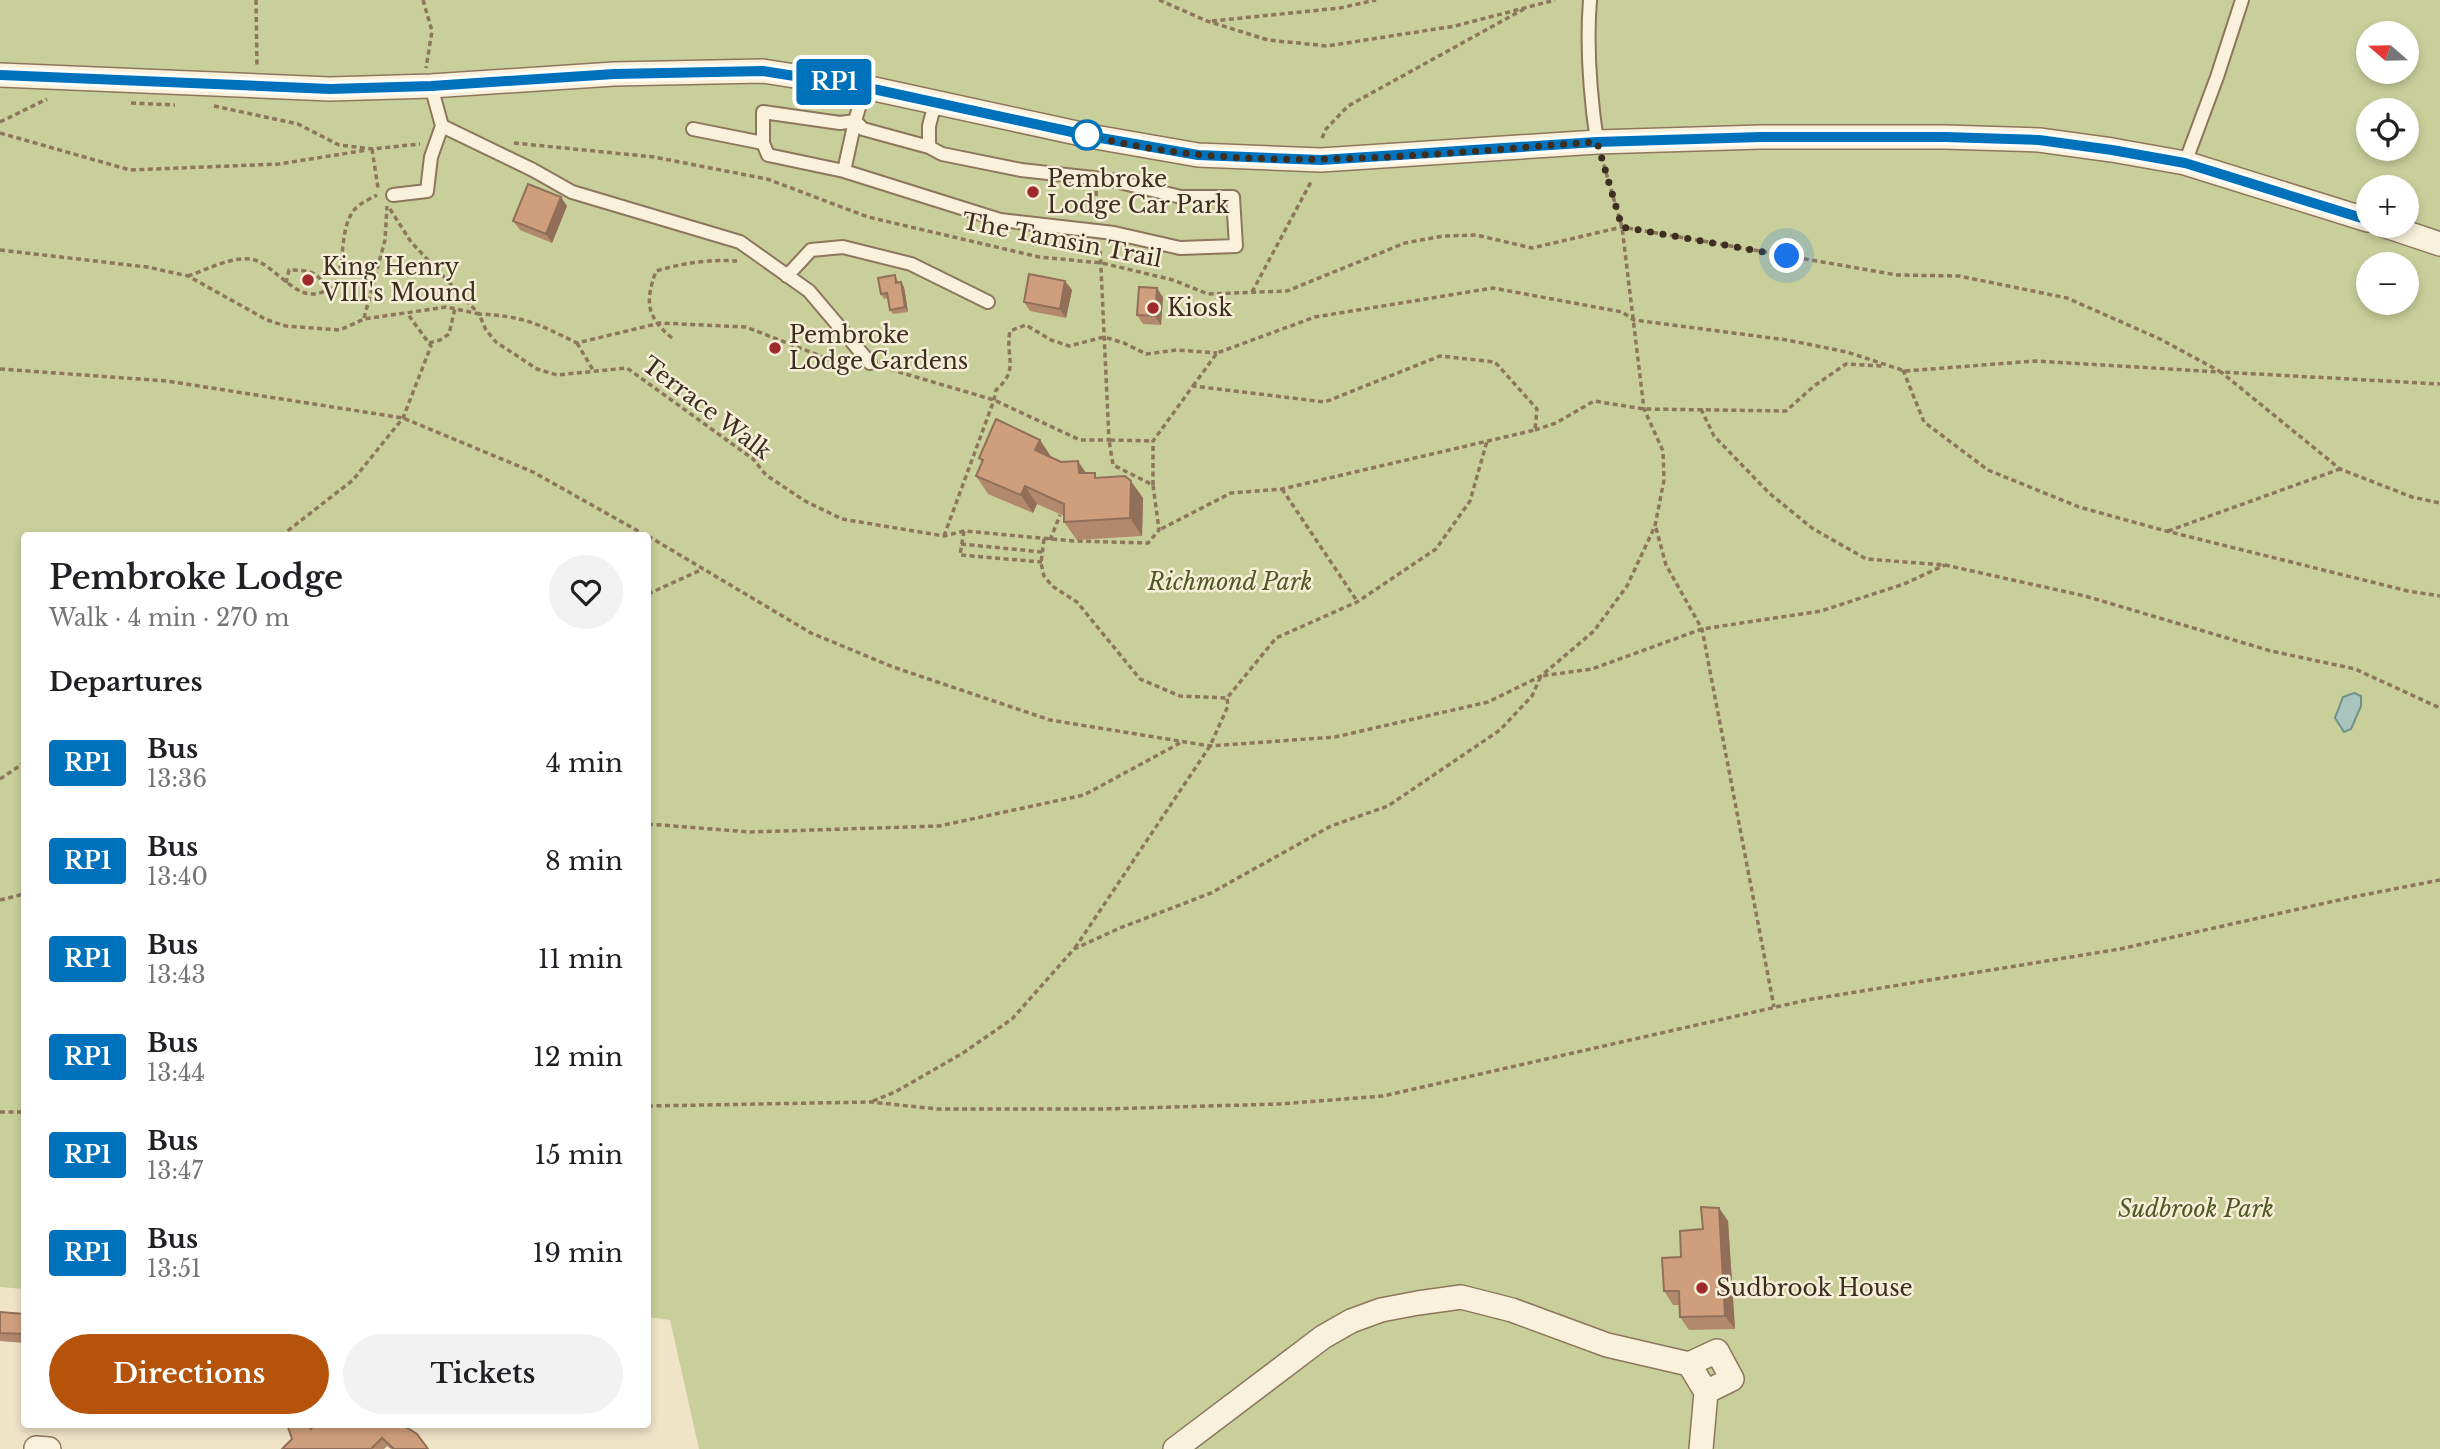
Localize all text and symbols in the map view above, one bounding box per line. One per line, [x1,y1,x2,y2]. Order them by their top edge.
north arrow [2356,21,2418,84]
map controls [2356,21,2419,315]
line badge: RP1 [794,59,874,105]
text: RP1 [810,67,858,96]
button: locate [2356,98,2419,161]
unlabelled marker [1072,120,1102,150]
place label: Pembroke Lodge Car Park [1047,165,1230,219]
button: + [2356,175,2419,238]
marker: Pembroke Lodge Car Park [1025,184,1041,200]
street label: The Tamsin Trail [960,207,1164,273]
your location [1769,238,1804,273]
button: − [2356,252,2419,315]
place label: King Henry VIII's Mound [321,253,477,307]
marker: King Henry VIII's Mound [300,272,316,288]
place label: Kiosk [1167,294,1233,322]
marker: Kiosk [1145,300,1161,316]
place label: Pembroke Lodge Gardens [789,321,968,375]
marker: Pembroke Lodge Gardens [767,340,783,356]
street label: Terrace Walk [637,350,778,466]
button: heart [549,555,623,629]
text: Pembroke Lodge [49,557,343,598]
park label: Richmond Park [1147,568,1312,596]
text: Walk · 4 min · 270 m [49,604,289,632]
text: Departures [49,666,203,698]
text: Bus [147,733,198,765]
text: 4 min [546,747,623,779]
text: RP1 [64,748,111,777]
text: 13:36 [147,765,207,793]
text: Bus [147,831,198,863]
text: 8 min [545,845,623,877]
text: RP1 [64,846,111,875]
text: 13:40 [147,863,208,891]
text: Bus [147,929,198,961]
text: 11 min [538,943,623,975]
text: RP1 [64,944,111,973]
text: 13:43 [147,961,206,989]
text: Bus [147,1027,198,1059]
text: 12 min [533,1041,623,1073]
text: RP1 [64,1042,111,1071]
text: 13:44 [147,1059,205,1087]
text: Bus [147,1125,198,1157]
text: 15 min [534,1139,623,1171]
text: RP1 [64,1140,111,1169]
text: 13:47 [147,1157,203,1185]
park label: Sudbrook Park [2118,1195,2274,1223]
text: Bus [147,1223,198,1255]
text: 19 min [533,1237,623,1269]
text: RP1 [64,1238,111,1267]
text: 13:51 [147,1255,201,1283]
place label: Sudbrook House [1716,1274,1913,1302]
marker: Sudbrook House [1694,1280,1710,1296]
button: Directions [49,1334,329,1414]
button: Tickets [343,1334,623,1414]

